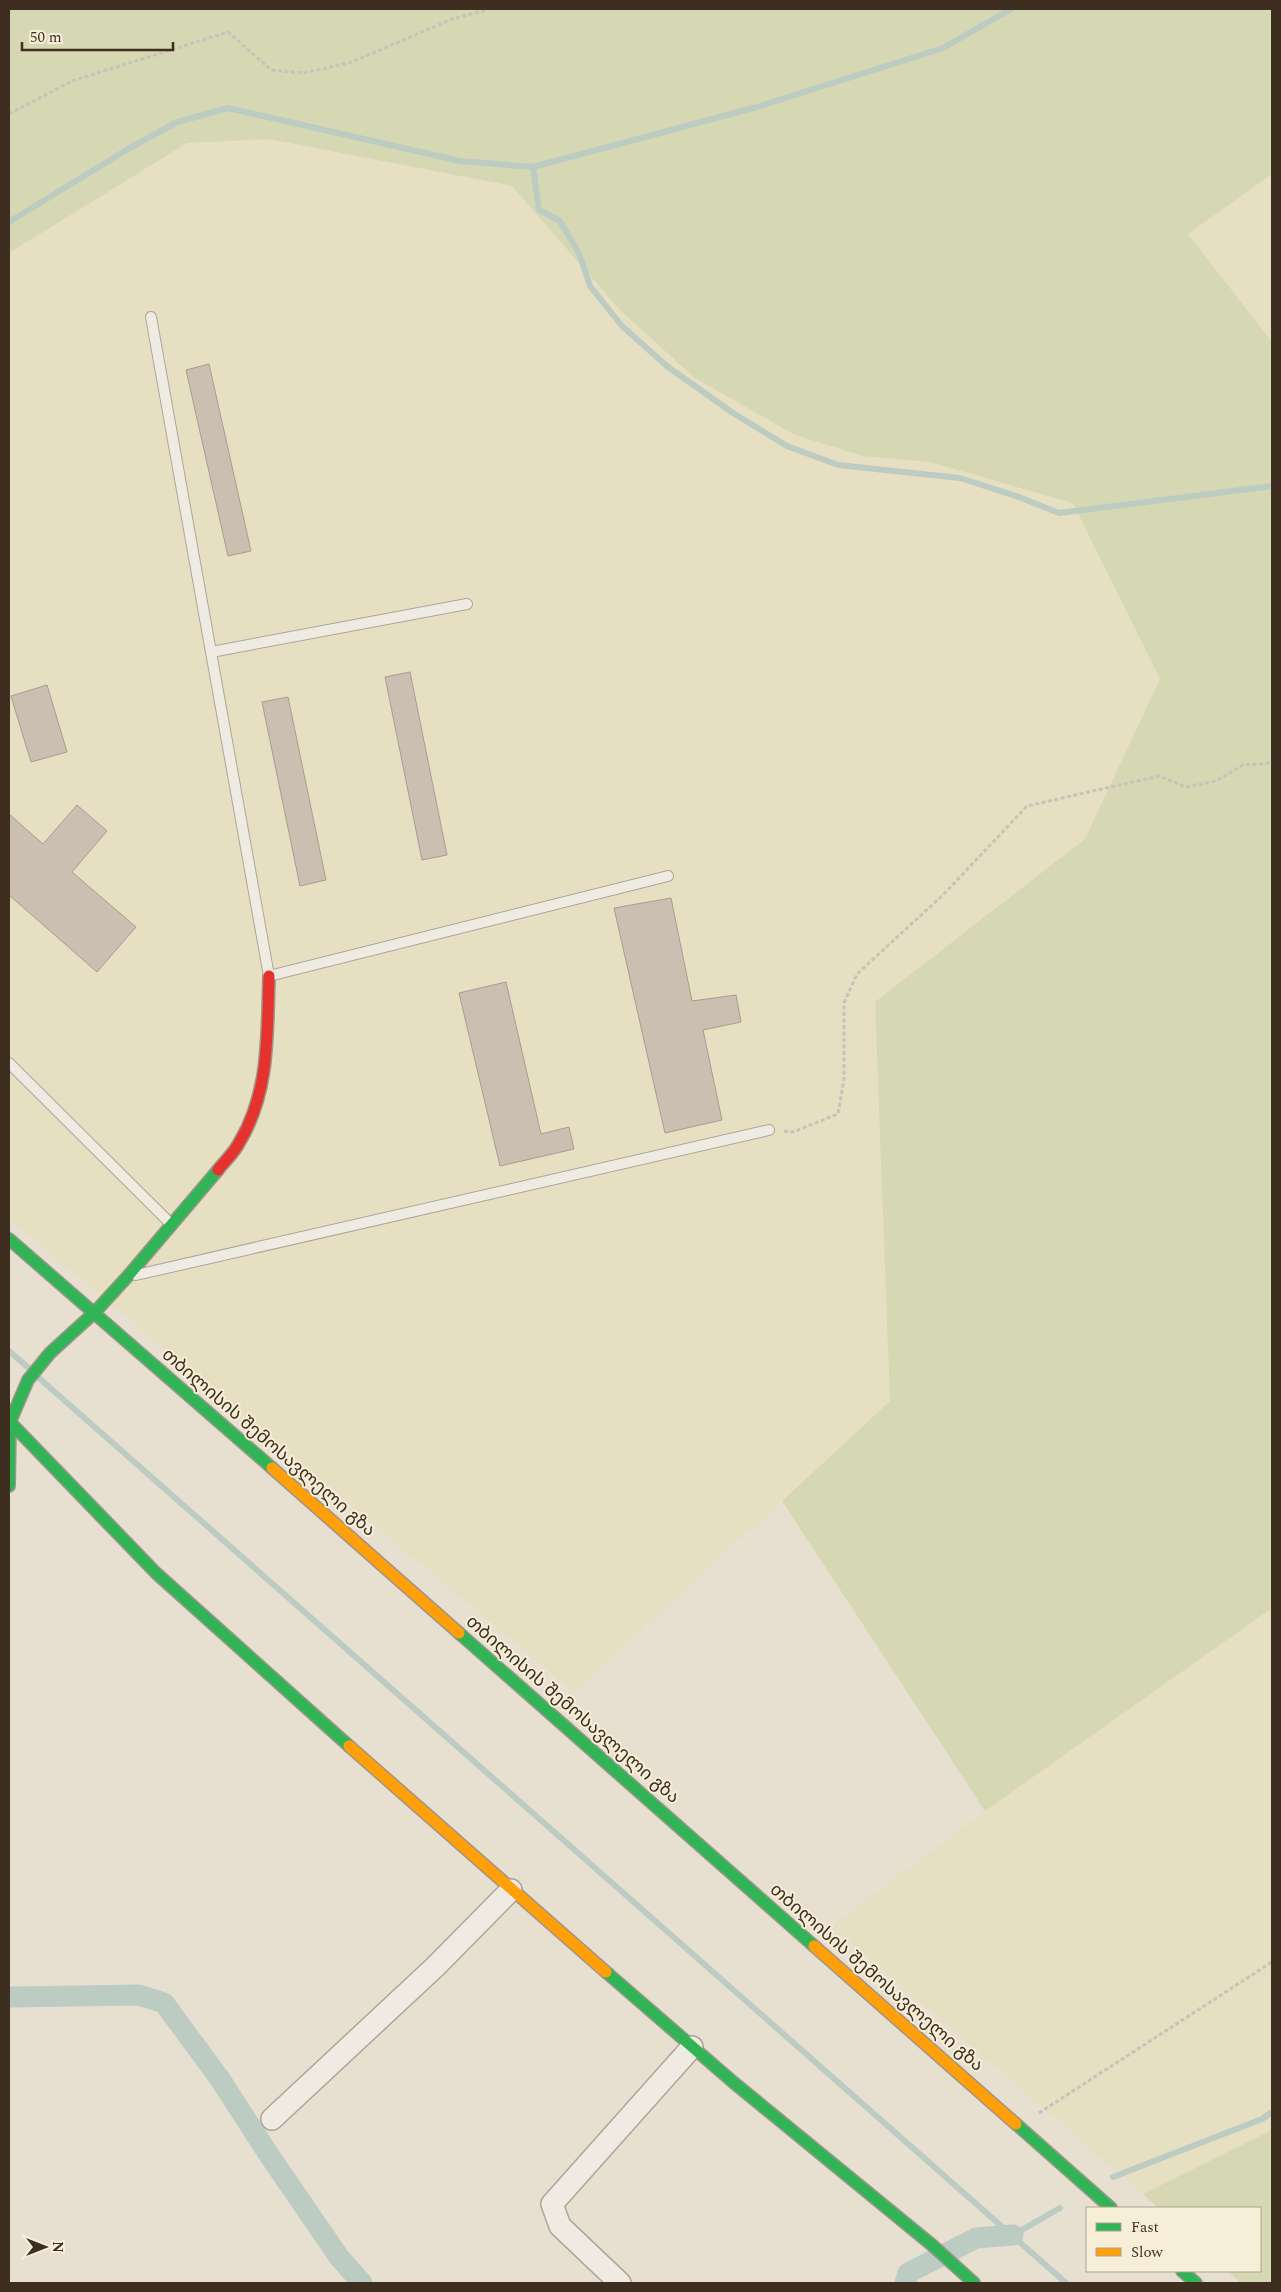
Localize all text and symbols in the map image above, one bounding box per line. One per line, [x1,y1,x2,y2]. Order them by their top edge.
scale bar [22,20,174,52]
text: 50 m [30,26,62,49]
street label: თბილისის შემოსავლელი გზა [156,1342,382,1543]
street label: თბილისის შემოსავლელი გზა [460,1609,686,1810]
street label: თბილისის შემოსავლელი გზა [764,1877,990,2078]
legend [1086,2207,1261,2272]
text: Fast [1131,2216,1159,2239]
north arrow [20,2222,70,2272]
text: N [47,2241,68,2253]
text: Slow [1131,2241,1163,2264]

